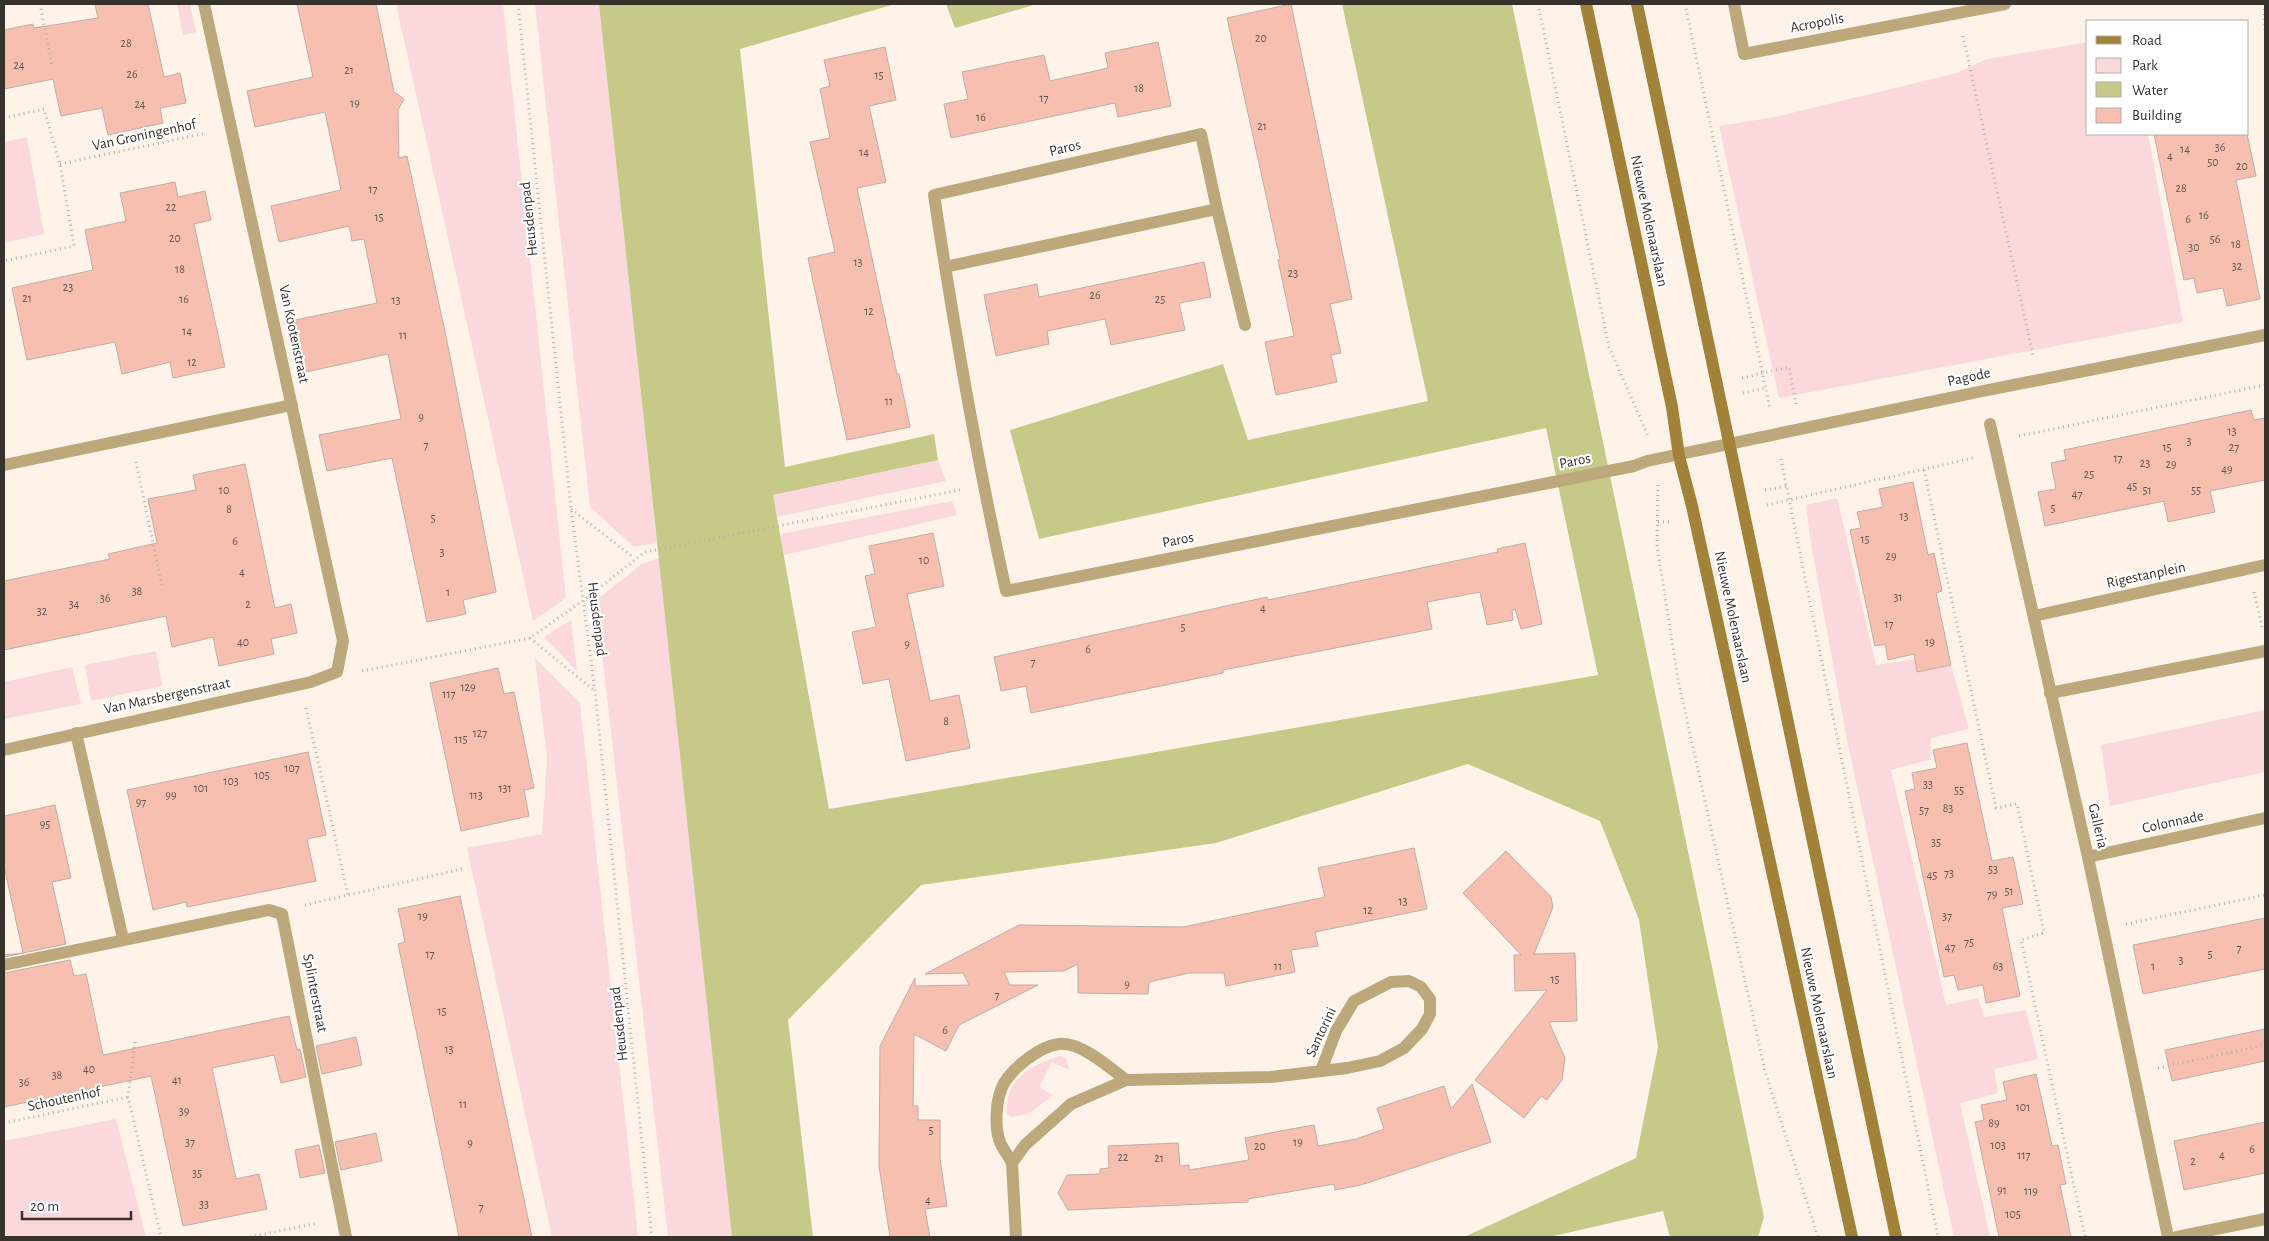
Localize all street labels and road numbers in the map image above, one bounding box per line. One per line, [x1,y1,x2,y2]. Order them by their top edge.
street label: Acropolis [1789,10,1845,36]
street label: Van Groningenhof [91,116,199,153]
street label: Paros [1048,137,1082,159]
street label: Nieuwe Molenaarslaan [1628,154,1670,288]
street label: Heusdenpad [518,181,540,257]
street label: Van Kootenstraat [276,283,312,385]
street label: Pagode [1946,365,1992,389]
street label: Paros [1558,451,1592,471]
street label: Paros [1161,530,1195,550]
street label: Nieuwe Molenaarslaan [1712,550,1754,684]
street label: Rigestanplein [2105,559,2187,591]
street label: Heusdenpad [585,581,609,657]
street label: Van Marsbergenstraat [103,675,232,717]
street label: Galleria [2086,802,2110,850]
street label: Colonnade [2141,808,2205,836]
street label: Nieuwe Molenaarslaan [1798,946,1840,1080]
street label: Splinterstraat [300,952,330,1034]
street label: Heusdenpad [608,986,630,1062]
street label: Santorini [1303,1005,1339,1059]
street label: Schoutenhof [26,1084,103,1114]

